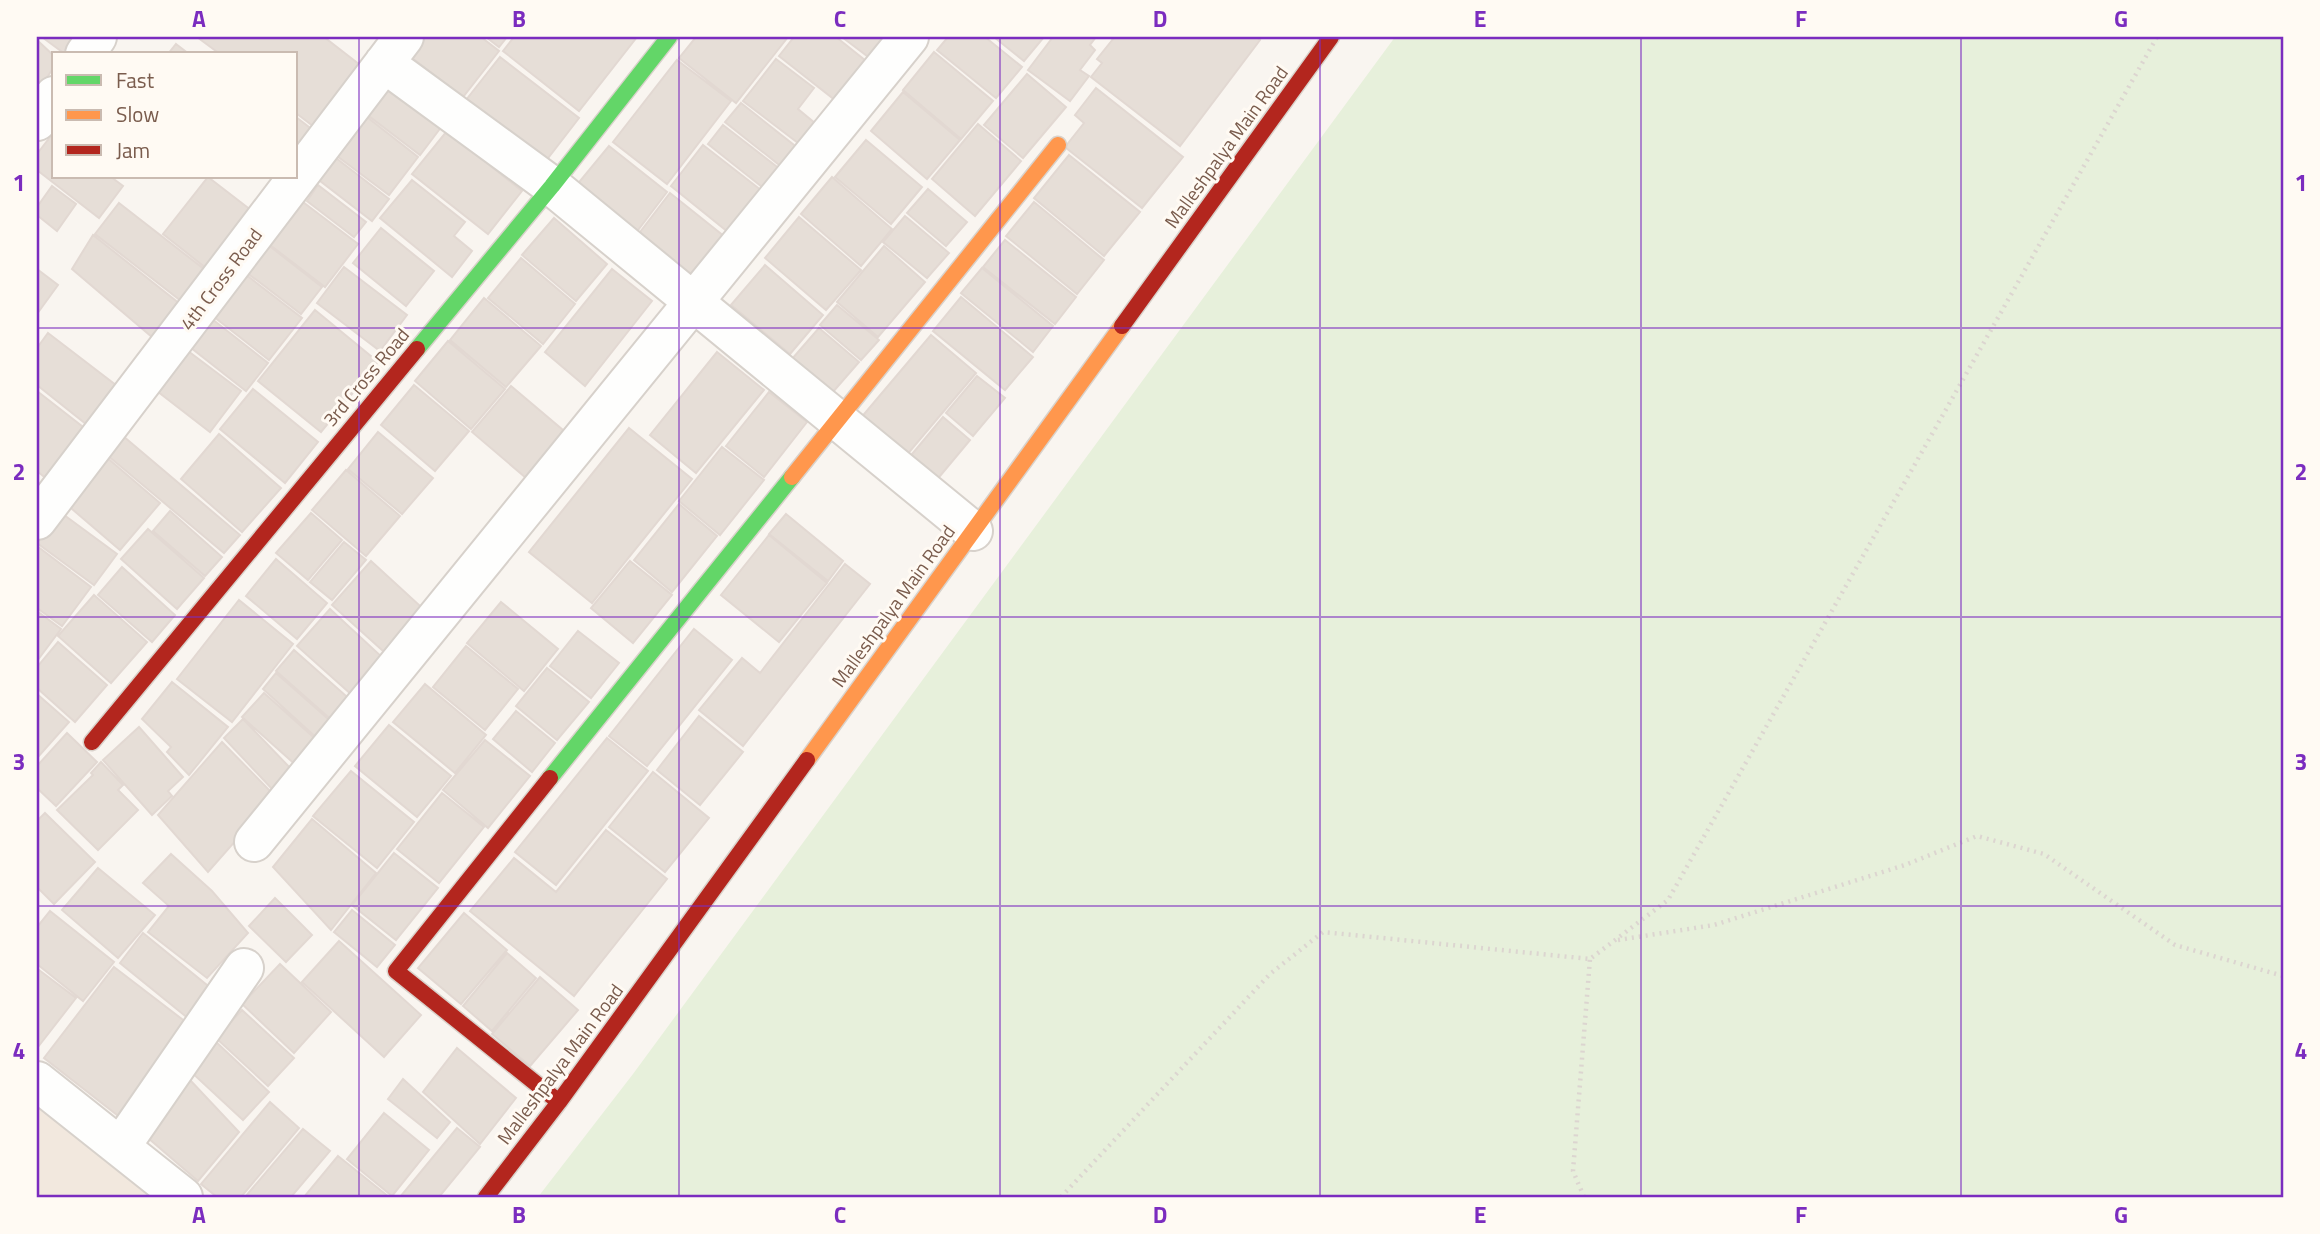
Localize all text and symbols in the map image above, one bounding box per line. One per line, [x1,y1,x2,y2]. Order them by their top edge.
text: A [192,1,206,36]
text: B [512,1,526,36]
text: C [834,1,846,36]
text: D [1153,1,1167,36]
text: E [1474,1,1486,36]
text: F [1795,1,1807,36]
text: G [2114,1,2128,36]
legend [52,52,298,178]
street label: Malleshpalya Main Road [1157,59,1295,234]
text: Fast [116,64,155,96]
text: Slow [116,98,159,130]
text: Jam [116,134,150,166]
text: 1 [13,165,25,200]
text: 1 [2295,165,2307,200]
street label: 4th Cross Road [173,222,269,336]
street label: 3rd Cross Road [316,321,416,432]
text: 2 [13,454,25,489]
text: 2 [2295,454,2307,489]
street label: Malleshpalya Main Road [824,518,962,693]
text: 3 [13,744,25,779]
text: 3 [2295,744,2307,779]
street label: Malleshpalya Main Road [489,977,630,1150]
text: 4 [13,1033,25,1068]
text: 4 [2295,1033,2307,1068]
text: A [192,1197,206,1232]
text: B [512,1197,526,1232]
text: C [834,1197,846,1232]
text: D [1153,1197,1167,1232]
text: E [1474,1197,1486,1232]
text: F [1795,1197,1807,1232]
text: G [2114,1197,2128,1232]

